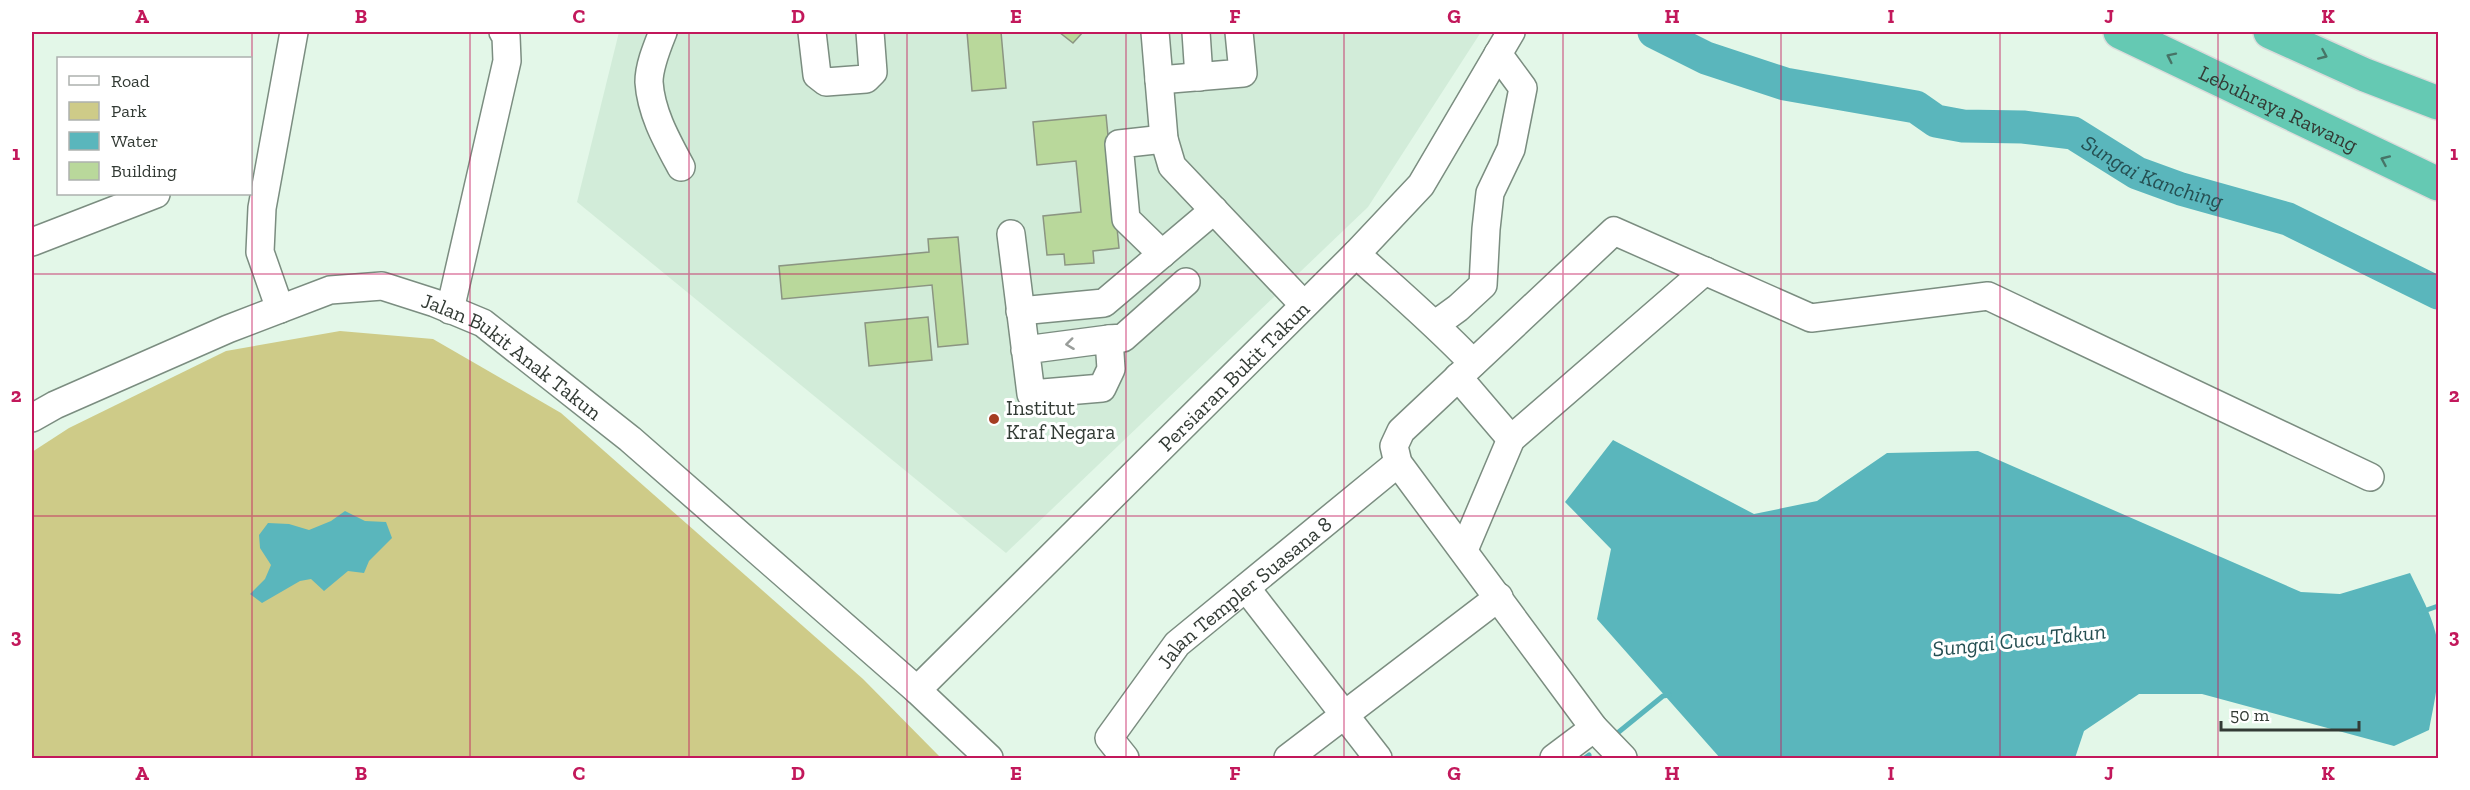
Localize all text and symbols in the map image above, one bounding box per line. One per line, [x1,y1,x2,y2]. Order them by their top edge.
text: A [135,4,149,28]
text: B [355,4,367,28]
text: C [573,4,586,28]
text: D [791,4,805,28]
text: E [1010,4,1022,28]
text: F [1229,4,1241,28]
text: G [1447,4,1461,28]
text: H [1664,4,1680,28]
text: I [1887,4,1895,28]
text: J [2104,4,2114,28]
text: K [2321,4,2335,28]
one-way arrow [2317,48,2328,60]
one-way arrow [2166,52,2177,64]
legend [57,57,252,195]
street label: Lebuhraya Rawang [2195,59,2363,157]
text: Road [111,70,150,92]
text: Park [111,100,147,122]
water label: Sungai Kanching [2077,129,2227,214]
text: Water [111,130,158,152]
text: 1 [12,141,20,165]
text: 1 [2450,141,2458,165]
one-way arrow [2381,155,2392,167]
text: Building [111,160,177,182]
street label: Jalan Bukit Anak Takun [419,287,607,425]
street label: Persiaran Bukit Takun [1153,296,1314,456]
one-way arrow [1066,337,1075,350]
text: 2 [11,383,22,407]
text: 2 [2449,383,2460,407]
place label: Institut Kraf Negara [1006,395,1115,444]
marker: Institut Kraf Negara [987,412,1001,426]
street label: Jalan Templer Suasana 8 [1151,510,1336,673]
water label: Sungai Cucu Takun [1931,617,2107,663]
text: 3 [11,624,22,648]
text: 3 [2449,624,2460,648]
scale bar [2221,694,2359,732]
text: 50 m [2230,704,2270,726]
text: A [135,761,149,785]
text: B [355,761,367,785]
text: C [573,761,586,785]
text: D [791,761,805,785]
text: E [1010,761,1022,785]
text: F [1229,761,1241,785]
text: G [1447,761,1461,785]
text: H [1664,761,1680,785]
text: I [1887,761,1895,785]
text: J [2104,761,2114,785]
text: K [2321,761,2335,785]

